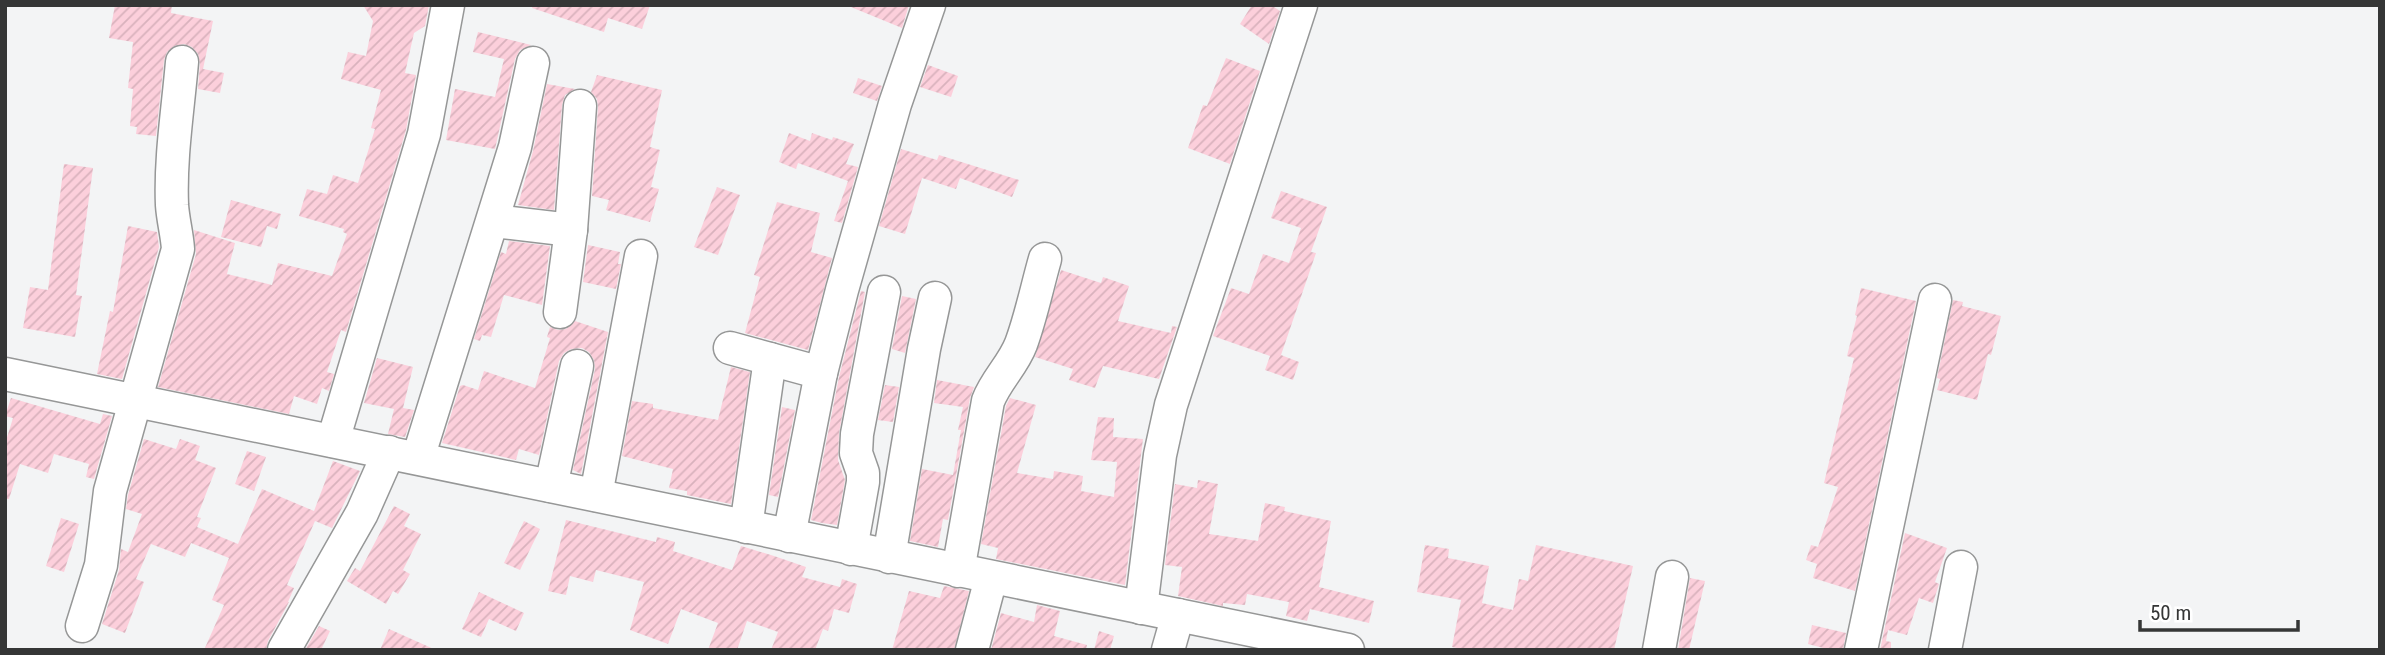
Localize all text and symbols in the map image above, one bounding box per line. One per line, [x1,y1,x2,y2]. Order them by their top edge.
scale bar [2140,588,2298,632]
text: 50 m [2150,601,2191,625]

